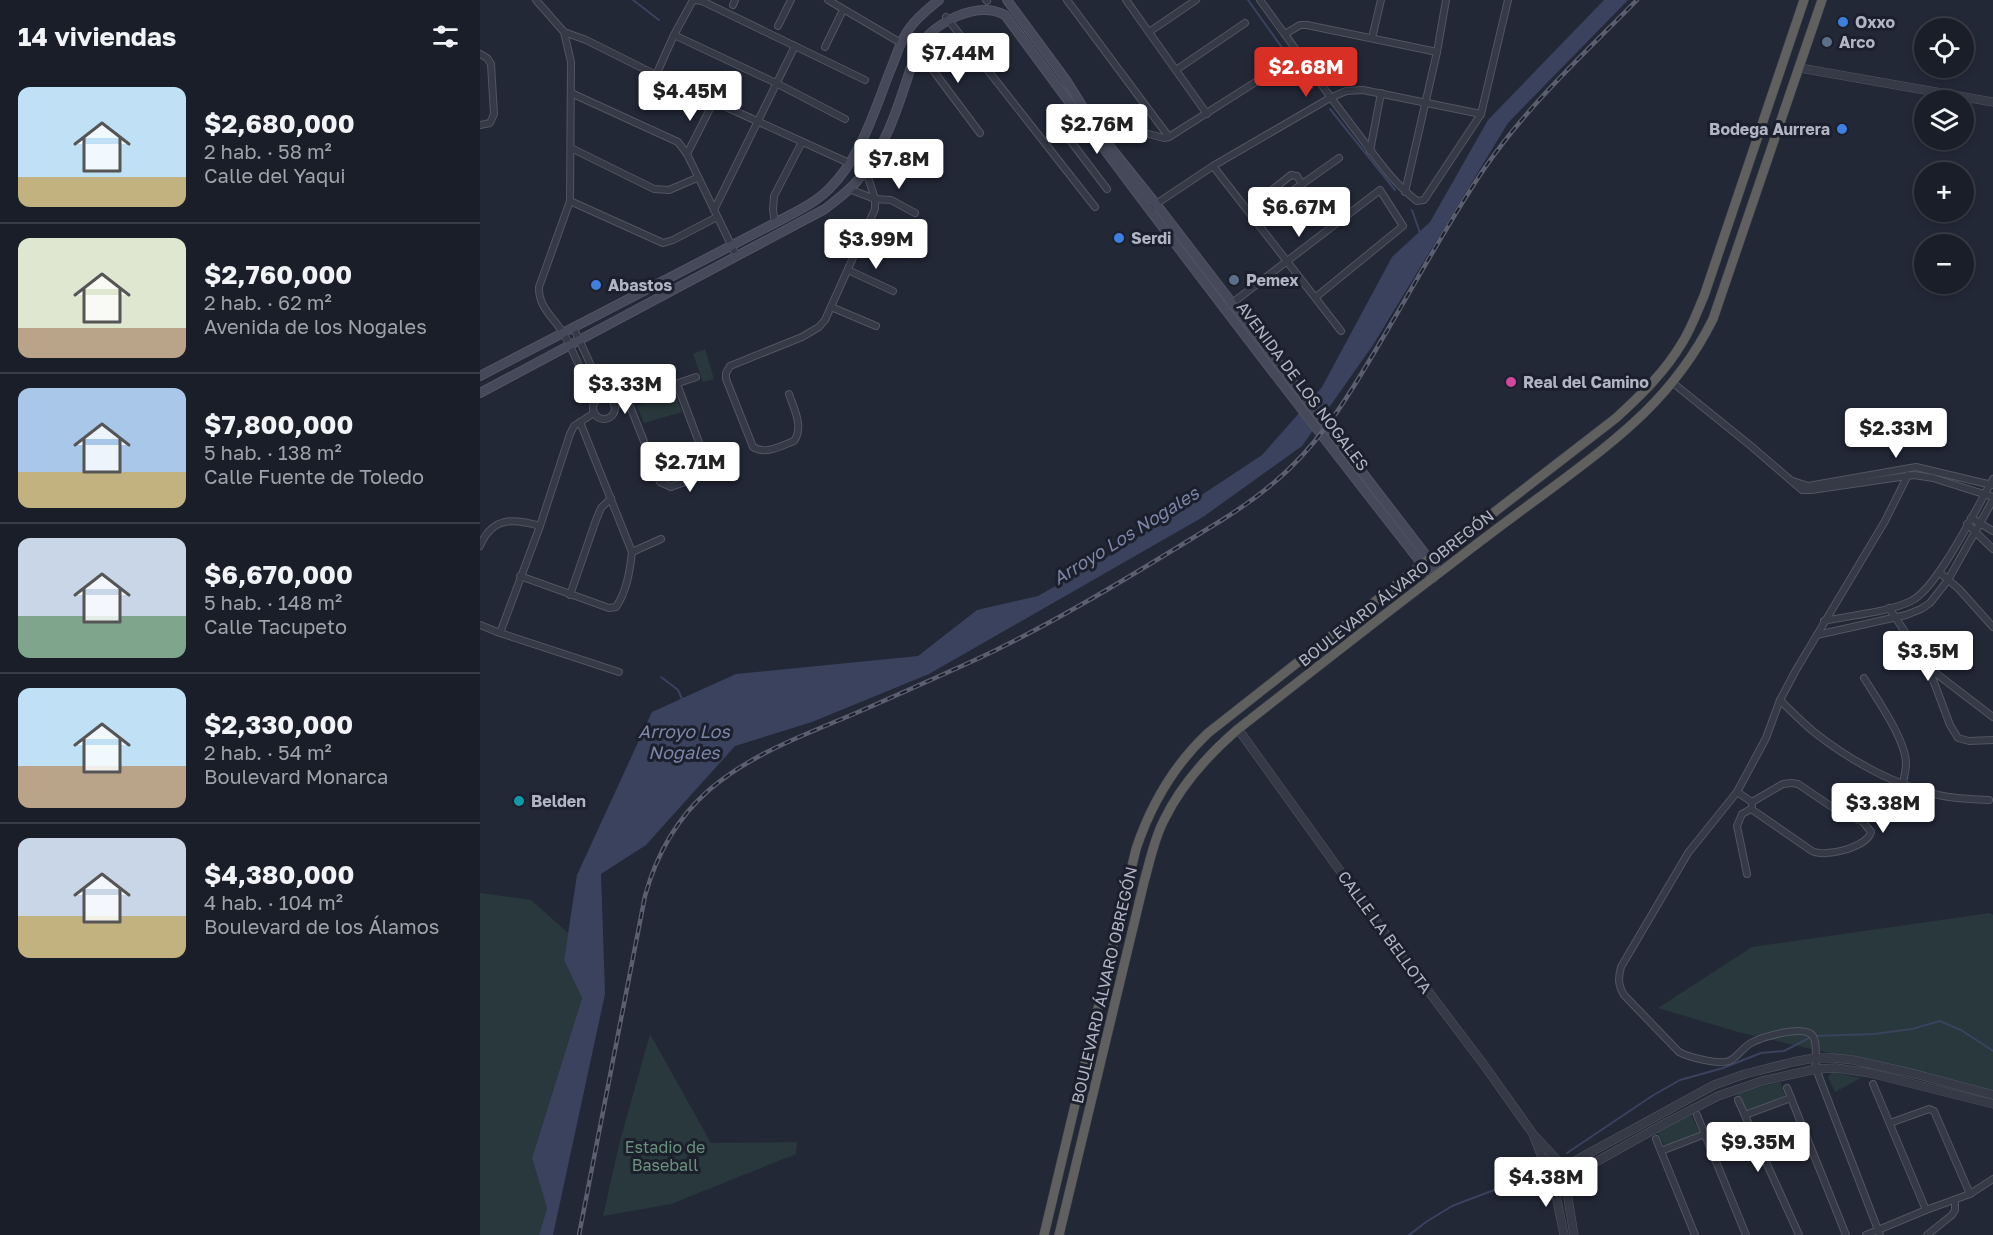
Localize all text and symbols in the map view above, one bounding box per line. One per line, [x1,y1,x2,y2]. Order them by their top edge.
place label: Oxxo [1855,12,1896,32]
marker: Oxxo [1836,15,1850,29]
map controls [1914,18,1974,294]
button: locate [1914,18,1974,78]
icon: filters [429,20,462,53]
text: 14 viviendas [18,21,176,52]
place label: Arco [1839,32,1876,52]
pin: $7.44M [909,33,1007,84]
marker: Arco [1820,35,1834,49]
text: $7.44M [921,40,995,64]
pin: $2.68M [1257,47,1355,98]
text: $2.68M [1268,54,1344,78]
pin: $4.45M [641,71,739,122]
text: $4.45M [653,78,727,102]
button: layers [1914,90,1974,150]
pin: $2.76M [1048,104,1146,155]
text: $2,680,000 [204,108,355,139]
icon: home [66,111,138,183]
text: $2.76M [1060,111,1134,135]
place label: Bodega Aurrera [1709,119,1830,139]
marker: Bodega Aurrera [1835,122,1849,136]
text: 2 hab. · 58 m² [204,139,332,163]
pin: $7.8M [857,139,941,190]
text: $7.8M [868,146,930,170]
button: + [1914,162,1974,222]
text: Calle del Yaqui [204,163,346,187]
pin: $6.67M [1250,187,1348,238]
text: $6.67M [1262,194,1336,218]
pin: $3.99M [827,219,925,270]
text: $3.99M [838,226,914,250]
place label: Serdi [1131,228,1171,248]
marker: Serdi [1112,231,1126,245]
button: − [1914,234,1974,294]
text: $2,760,000 [204,259,352,290]
icon: home [66,262,138,334]
place label: Pemex [1246,270,1299,290]
marker: Pemex [1227,273,1241,287]
place label: Abastos [608,275,672,295]
marker: Abastos [589,278,603,292]
text: 2 hab. · 62 m² [204,290,332,314]
street label: AVENIDA DE LOS NOGALES [1233,297,1373,475]
text: Avenida de los Nogales [204,314,427,338]
pin: $3.33M [576,364,674,415]
text: $3.33M [588,371,662,395]
place label: Real del Camino [1523,372,1649,392]
marker: Real del Camino [1504,375,1518,389]
pin: $2.33M [1847,408,1945,459]
text: $7,800,000 [204,409,353,440]
icon: home [66,412,138,484]
text: $2.33M [1859,415,1933,439]
text: 5 hab. · 138 m² [204,440,342,464]
pin: $2.71M [641,442,739,493]
text: $2.71M [655,449,726,473]
text: Calle Fuente de Toledo [204,464,424,488]
water label: Arroyo Los Nogales [1049,481,1204,589]
street label: BOULEVARD ÁLVARO OBREGÓN [1294,505,1498,671]
text: $6,670,000 [204,559,353,590]
icon: home [66,562,138,634]
text: 5 hab. · 148 m² [204,590,342,614]
text: Calle Tacupeto [204,614,347,638]
pin: $3.5M [1886,631,1970,682]
text: $3.5M [1897,638,1959,662]
text: $2,330,000 [204,709,353,740]
icon: home [66,712,138,784]
water label: Arroyo Los Nogales [638,720,731,763]
text: 2 hab. · 54 m² [204,740,332,764]
text: Boulevard Monarca [204,764,388,788]
pin: $3.38M [1834,783,1932,834]
text: $3.38M [1846,790,1920,814]
place label: Belden [531,791,586,811]
marker: Belden [512,794,526,808]
text: $4,380,000 [204,859,354,890]
icon: home [66,862,138,934]
street label: BOULEVARD ÁLVARO OBREGÓN [1067,865,1141,1105]
street label: CALLE LA BELLOTA [1334,867,1436,997]
text: 4 hab. · 104 m² [204,890,343,914]
text: Boulevard de los Álamos [204,914,439,938]
pin: $9.35M [1709,1122,1807,1173]
text: $9.35M [1721,1129,1795,1153]
park label: Estadio de Baseball [625,1137,705,1175]
pin: $4.38M [1497,1157,1595,1208]
text: $4.38M [1508,1164,1584,1188]

